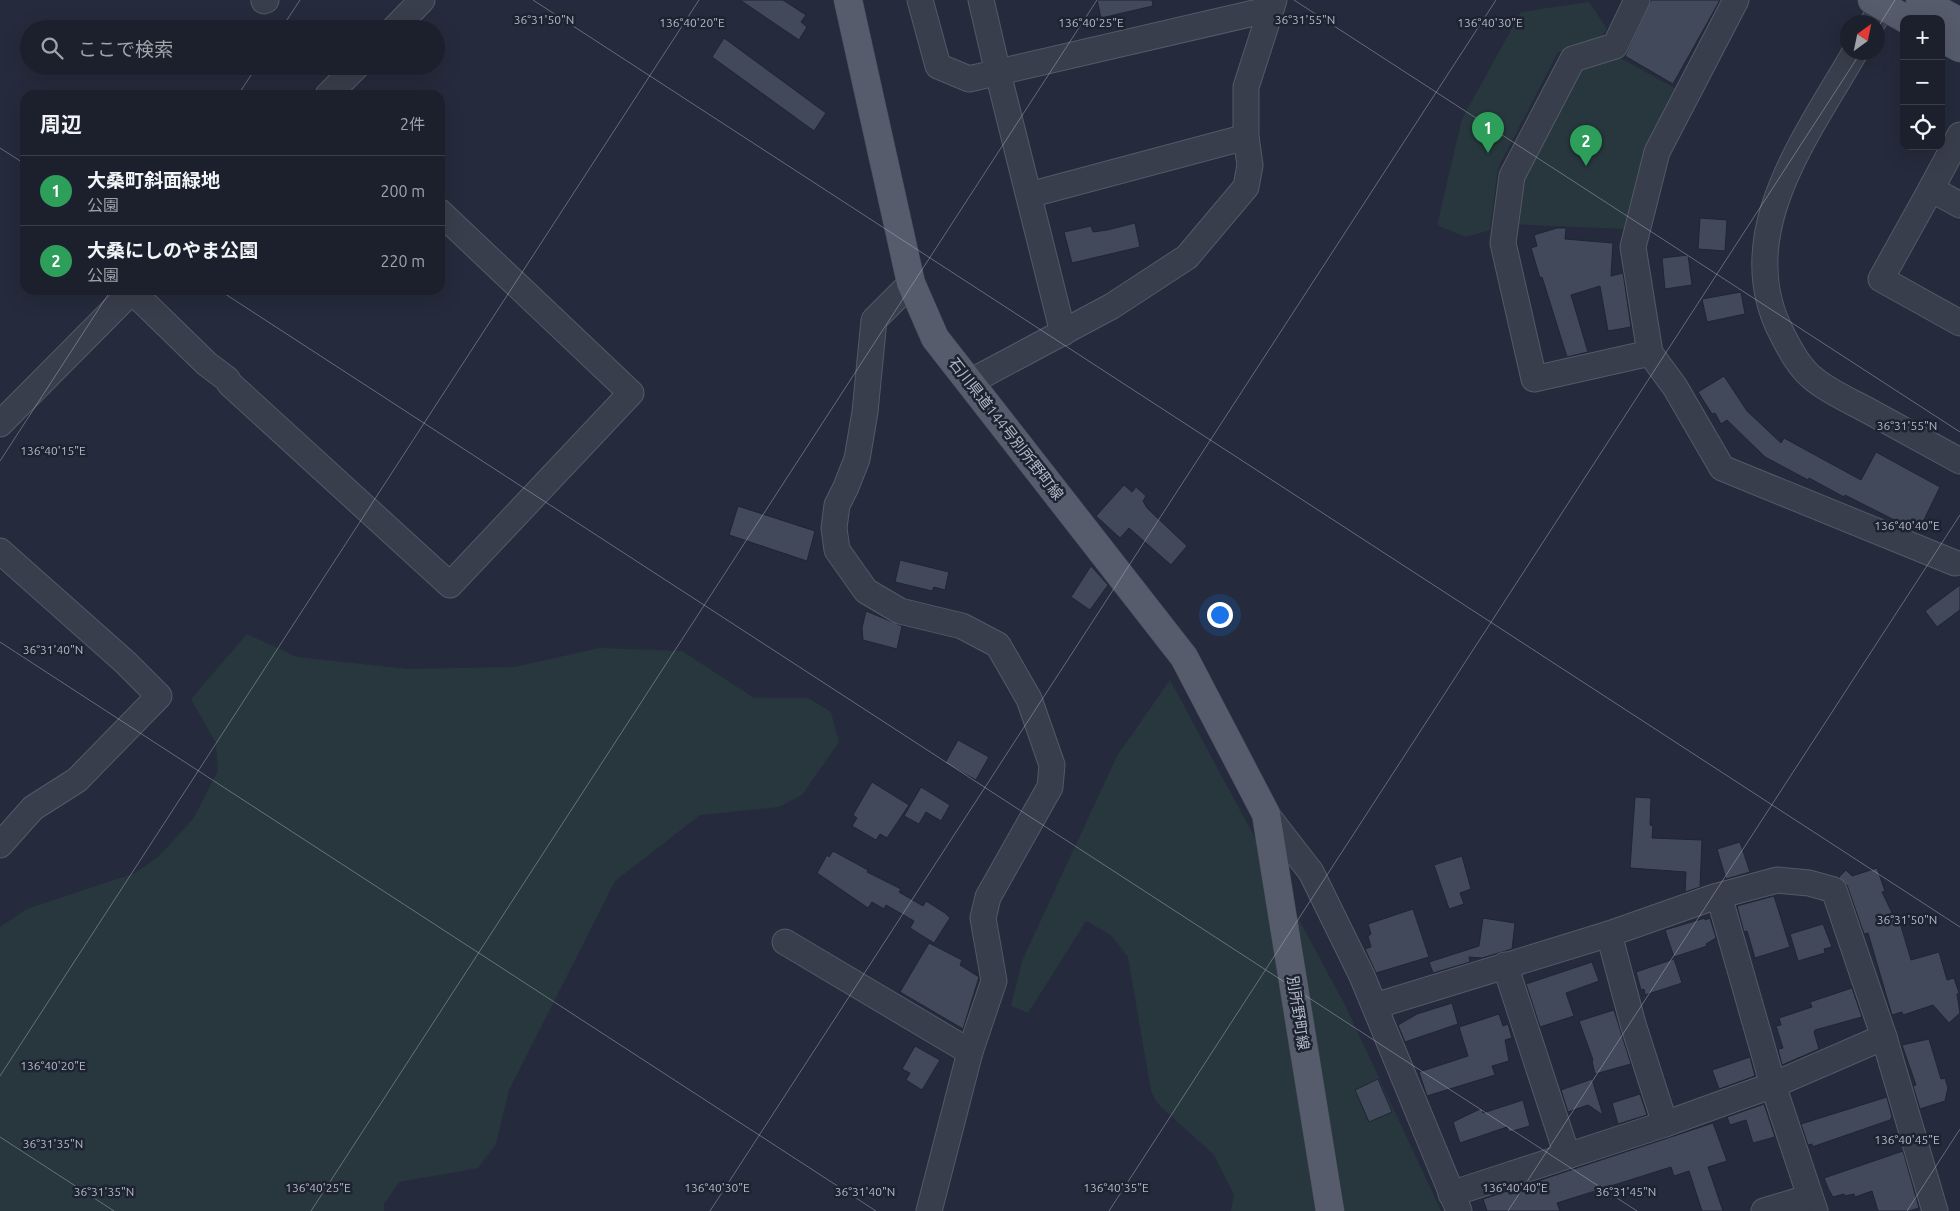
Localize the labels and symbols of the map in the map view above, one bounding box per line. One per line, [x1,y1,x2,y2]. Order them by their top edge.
text: 36°31'50"N [514,13,574,26]
text: 36°31'55"N [1275,13,1335,26]
north arrow [1840,15,1885,60]
text: 136°40'20"E [659,16,725,29]
text: 136°40'25"E [1058,16,1124,29]
text: 136°40'30"E [1457,16,1523,29]
pin: 1 [1472,112,1504,153]
pin: 2 [1570,125,1602,166]
street label: 石川県道144号別所野町線 [946,354,1067,503]
text: 36°31'55"N [1877,419,1937,432]
text: 136°40'15"E [20,444,86,457]
text: 136°40'40"E [1874,519,1940,532]
your location [1207,602,1233,628]
text: 36°31'40"N [23,643,83,656]
text: 36°31'50"N [1877,913,1937,926]
street label: 別所野町線 [1284,975,1313,1051]
text: 136°40'20"E [20,1059,86,1072]
text: 136°40'45"E [1874,1133,1940,1146]
text: 36°31'35"N [23,1137,83,1150]
text: 136°40'25"E [285,1181,351,1194]
text: 136°40'30"E [684,1181,750,1194]
text: 136°40'35"E [1083,1181,1149,1194]
text: 136°40'40"E [1482,1181,1548,1194]
text: 36°31'35"N [74,1185,134,1198]
text: 36°31'40"N [835,1185,895,1198]
text: 36°31'45"N [1596,1185,1656,1198]

